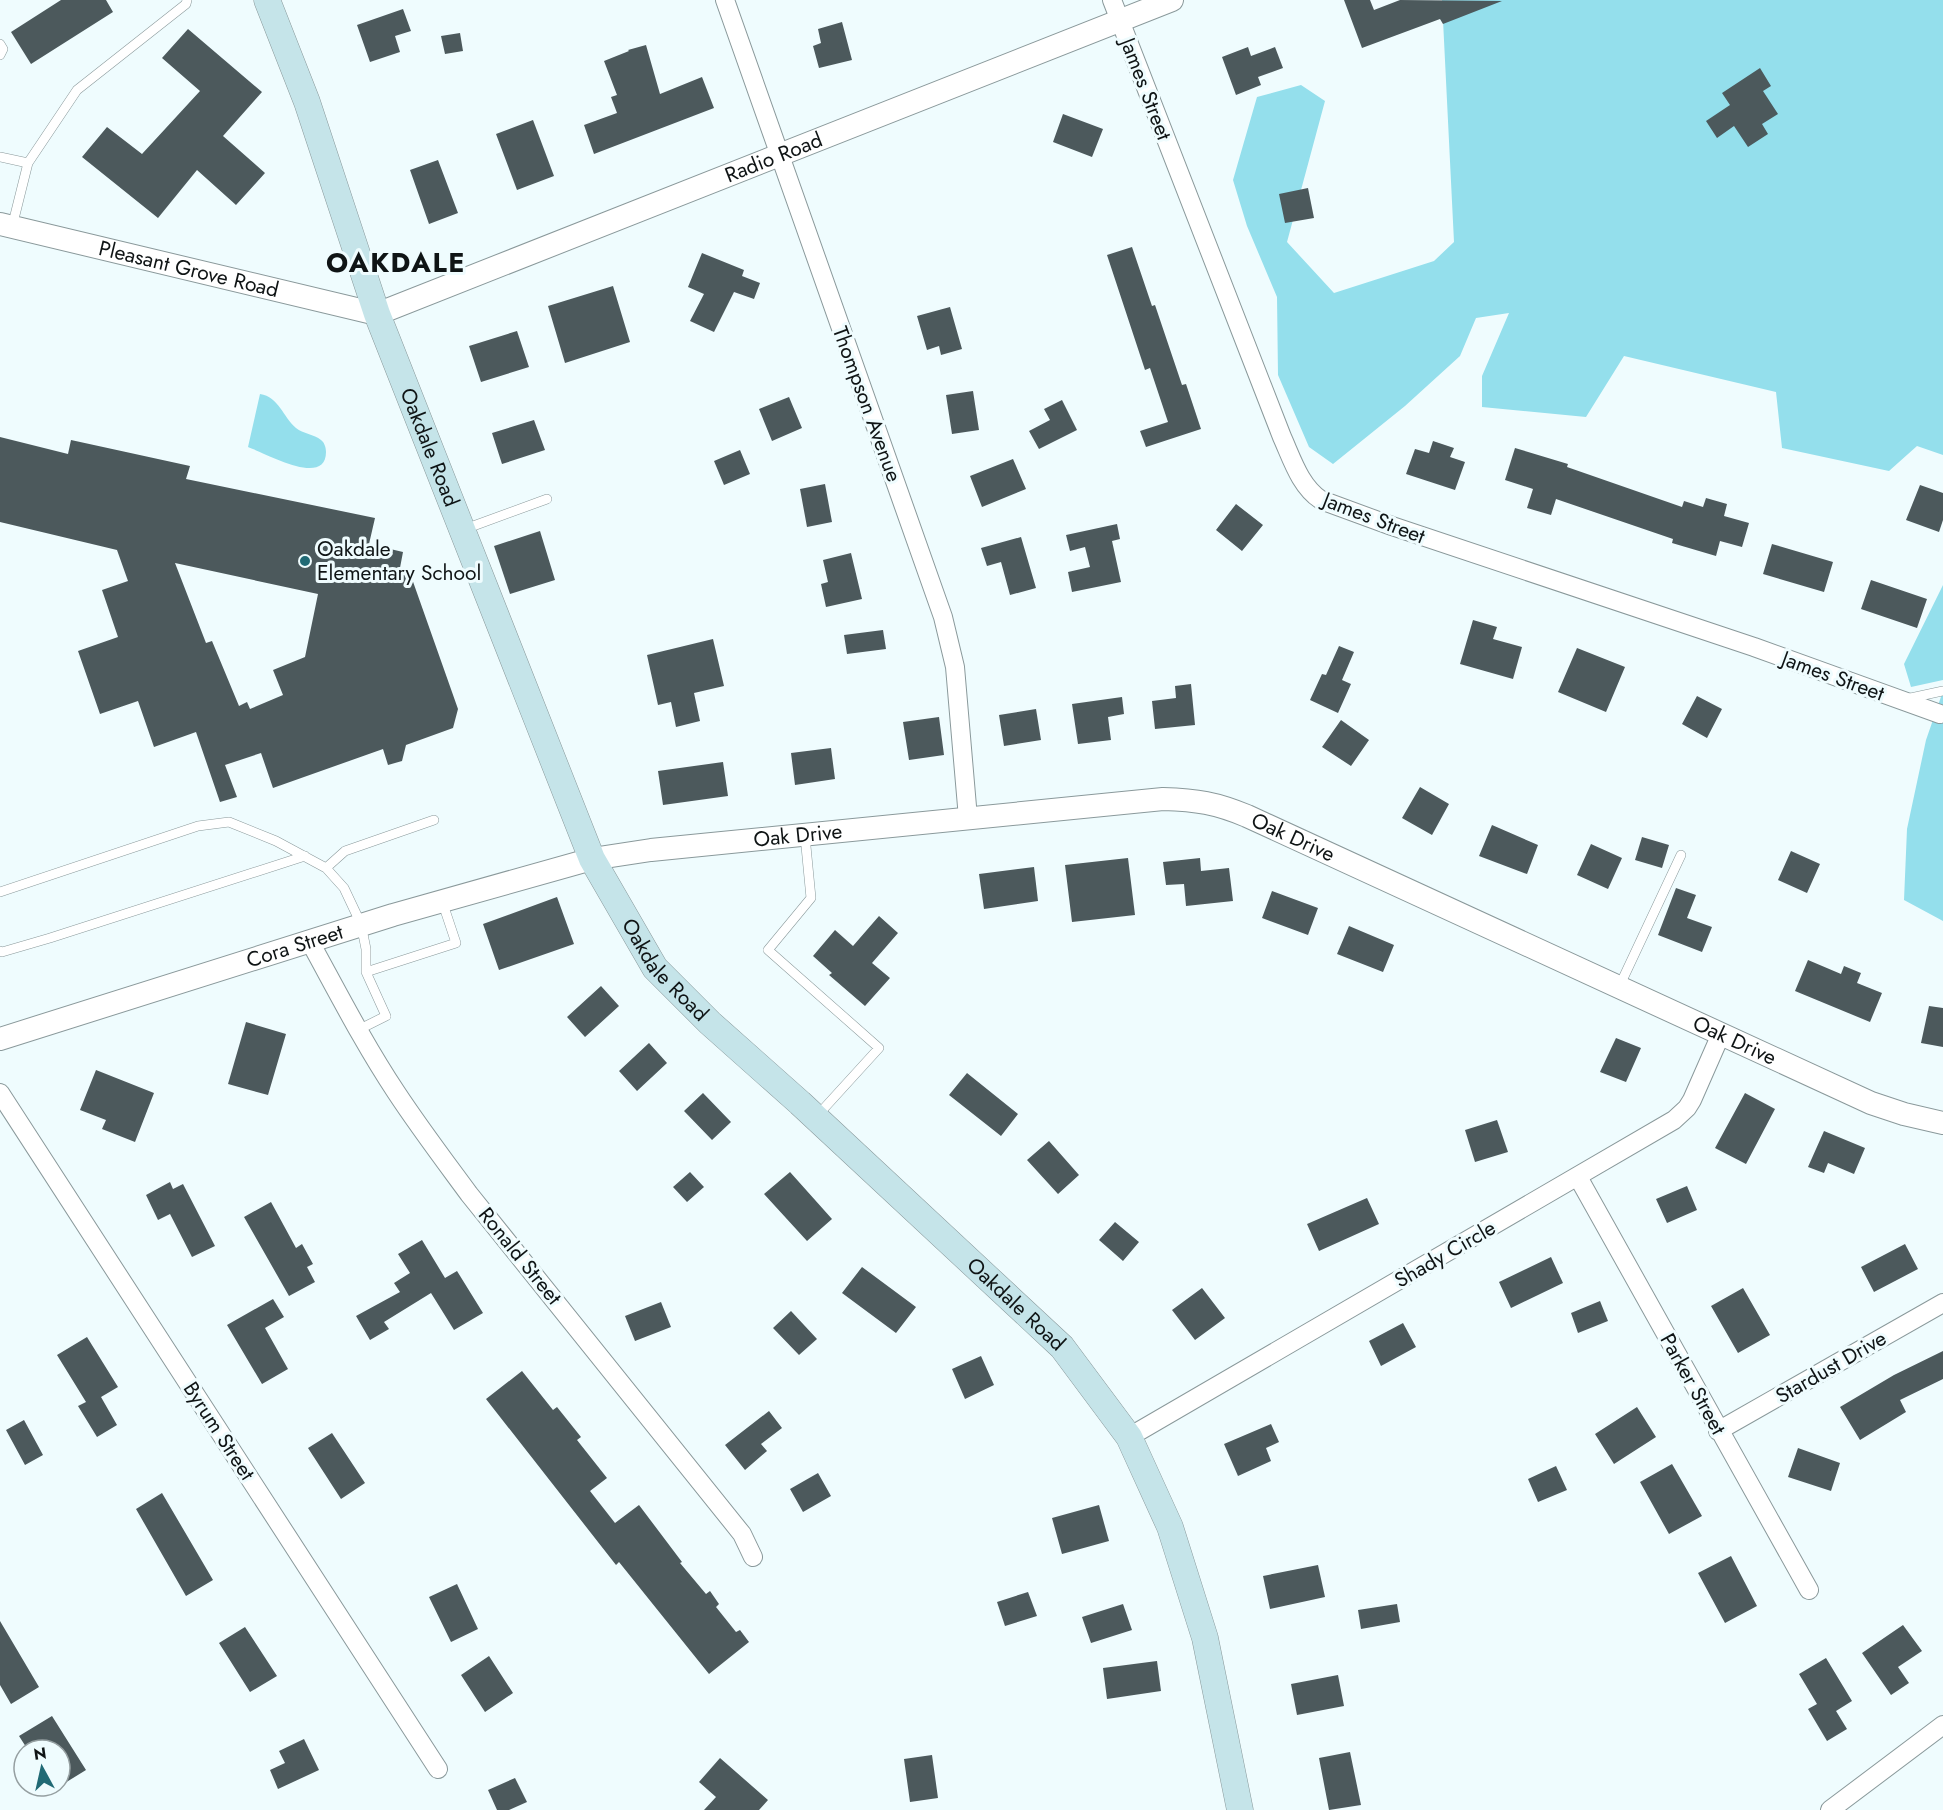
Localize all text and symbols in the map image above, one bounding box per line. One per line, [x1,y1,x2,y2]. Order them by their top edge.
street label: James Street [1112,31,1179,144]
street label: Radio Road [720,125,827,190]
street label: Pleasant Grove Road [96,233,282,305]
district label: OAKDALE [326,243,466,282]
street label: Thompson Avenue [825,322,909,486]
street label: Oakdale Road [393,383,466,511]
street label: James Street [1316,484,1429,551]
place label: Oakdale Elementary School [317,534,481,588]
marker: Oakdale Elementary School [298,554,312,568]
street label: James Street [1775,643,1889,708]
street label: Oak Drive [1246,805,1340,869]
street label: Oak Drive [752,816,844,855]
street label: Oakdale Road [614,913,715,1028]
street label: Cora Street [243,917,347,975]
street label: Oak Drive [1688,1008,1781,1073]
street label: Ronald Street [471,1201,569,1311]
street label: Shady Circle [1389,1213,1501,1295]
street label: Oakdale Road [960,1250,1072,1358]
street label: Stardust Drive [1770,1323,1892,1411]
street label: Parker Street [1653,1328,1733,1440]
street label: Byrum Street [176,1376,262,1486]
north arrow [12,1738,72,1798]
text: N [32,1741,48,1766]

